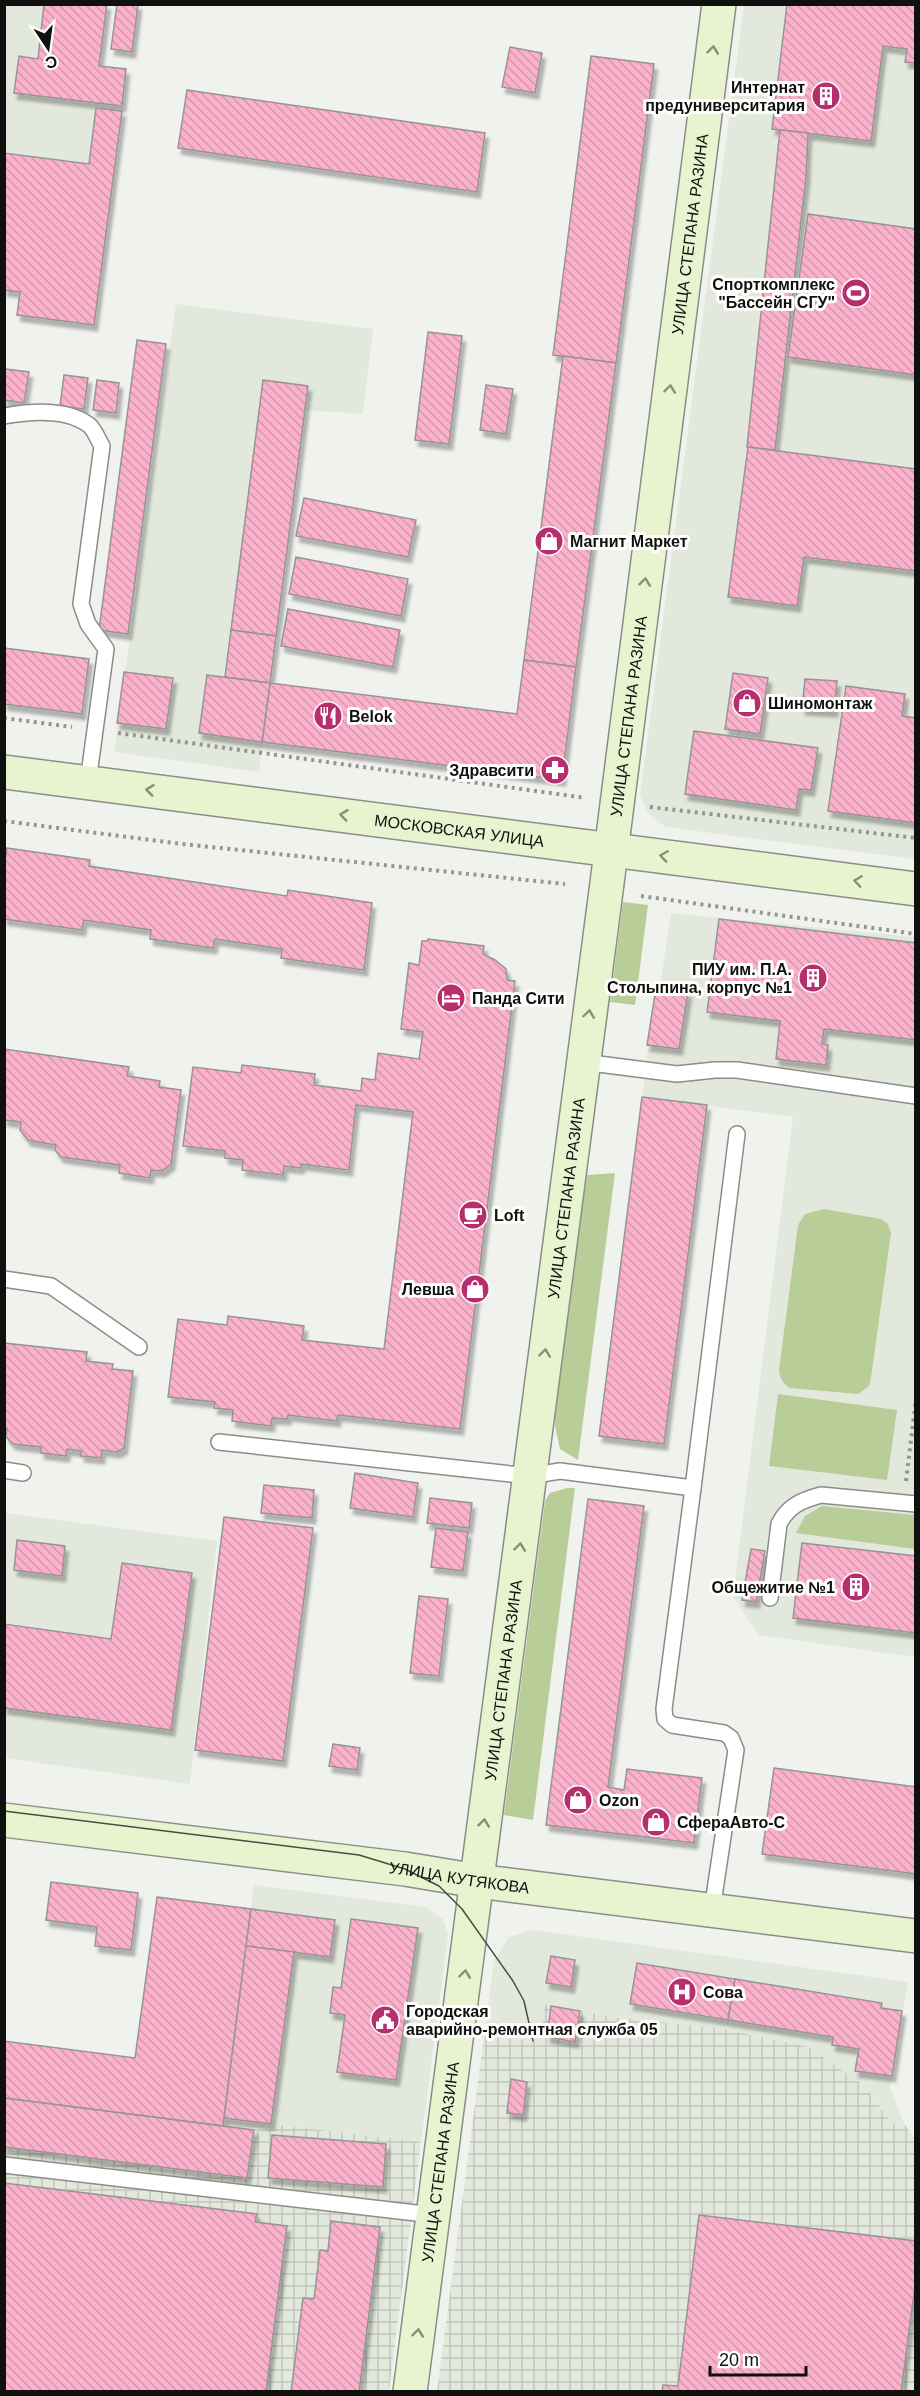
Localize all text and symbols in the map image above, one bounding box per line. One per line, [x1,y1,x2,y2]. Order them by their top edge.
north arrow [18,18,78,78]
one-way arrow [707,45,719,54]
text: С [43,53,59,72]
place label: Интернат предуниверситария [645,79,805,114]
building icon: Интернат предуниверситария [810,80,842,112]
street label: УЛИЦА СТЕПАНА РАЗИНА [669,132,711,336]
place label: Спорткомплекс "Бассейн СГУ" [712,276,835,311]
sports icon: Спорткомплекс "Бассейн СГУ" [840,277,872,309]
one-way arrow [663,384,675,393]
shop icon: Магнит Маркет [533,525,565,557]
place label: Магнит Маркет [570,533,688,550]
one-way arrow [638,578,650,587]
street label: УЛИЦА СТЕПАНА РАЗИНА [608,614,650,818]
shop icon: Шиномонтаж [731,687,763,719]
place label: Шиномонтаж [768,695,873,712]
restaurant icon: Belok [312,700,344,732]
place label: Belok [349,708,393,725]
pharmacy icon: Здравсити [539,754,571,786]
place label: Здравсити [449,762,534,779]
one-way arrow [146,785,155,797]
one-way arrow [339,809,348,822]
street label: МОСКОВСКАЯ УЛИЦА [373,812,545,850]
one-way arrow [660,850,669,863]
one-way arrow [853,876,862,888]
place label: ПИУ им. П.А. Столыпина, корпус №1 [607,961,792,996]
building icon: ПИУ им. П.А. Столыпина, корпус №1 [797,962,829,994]
hotel icon: Панда Сити [435,982,467,1014]
place label: Панда Сити [472,990,565,1007]
one-way arrow [583,1010,595,1019]
street label: УЛИЦА СТЕПАНА РАЗИНА [545,1096,588,1300]
cafe icon: Loft [457,1199,489,1231]
place label: Loft [494,1207,525,1224]
shop icon: Левша [459,1273,491,1305]
place label: Левша [402,1281,454,1298]
one-way arrow [538,1349,551,1358]
one-way arrow [513,1542,526,1551]
building icon: Общежитие №1 [840,1571,872,1603]
street label: УЛИЦА СТЕПАНА РАЗИНА [482,1578,525,1782]
place label: Общежитие №1 [712,1579,835,1596]
shop icon: Ozon [562,1784,594,1816]
place label: Ozon [599,1792,639,1809]
shop icon: СфераАвто-С [640,1806,672,1838]
place label: СфераАвто-С [677,1814,786,1831]
one-way arrow [478,1819,490,1828]
street label: УЛИЦА КУТЯКОВА [388,1859,531,1897]
one-way arrow [459,1969,471,1978]
hospital icon: Сова [666,1976,698,2008]
place label: Сова [703,1984,743,2001]
place label: Городская аварийно-ремонтная служба 05 [406,2003,658,2038]
public building icon: Городская аварийно-ремонтная служба 05 [369,2004,401,2036]
street label: УЛИЦА СТЕПАНА РАЗИНА [419,2060,462,2264]
one-way arrow [411,2329,424,2338]
scale bar [710,2339,806,2377]
text: 20 m [719,2350,759,2370]

